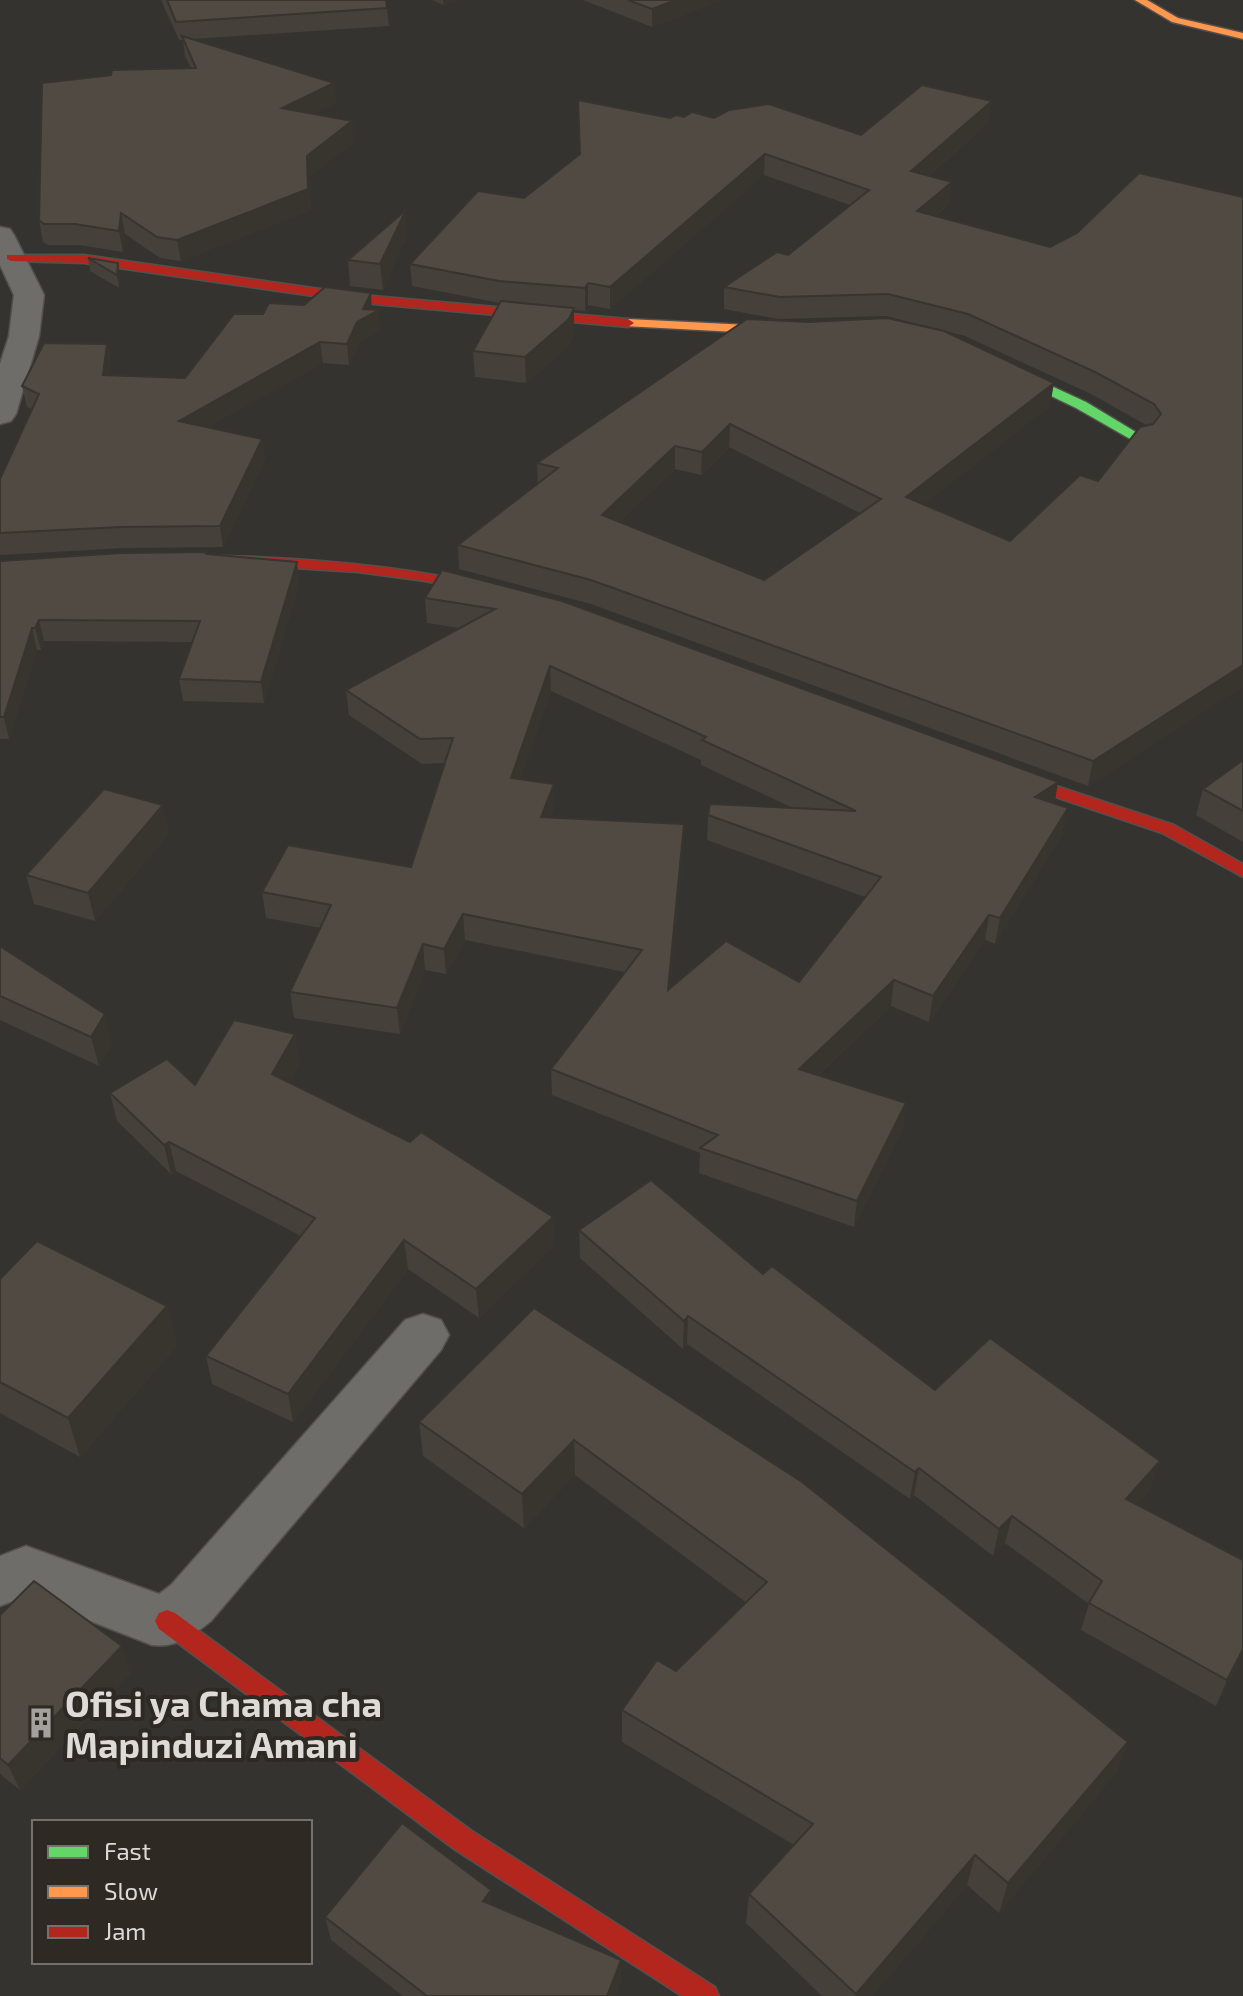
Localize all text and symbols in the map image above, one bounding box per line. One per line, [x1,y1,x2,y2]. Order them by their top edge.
place label: Ofisi ya Chama cha Mapinduzi Amani [65,1681,382,1765]
building icon: Ofisi ya Chama cha Mapinduzi Amani [24,1706,58,1740]
legend [32,1820,312,1964]
text: Fast [104,1836,151,1865]
text: Slow [104,1876,158,1905]
text: Jam [104,1916,146,1945]

